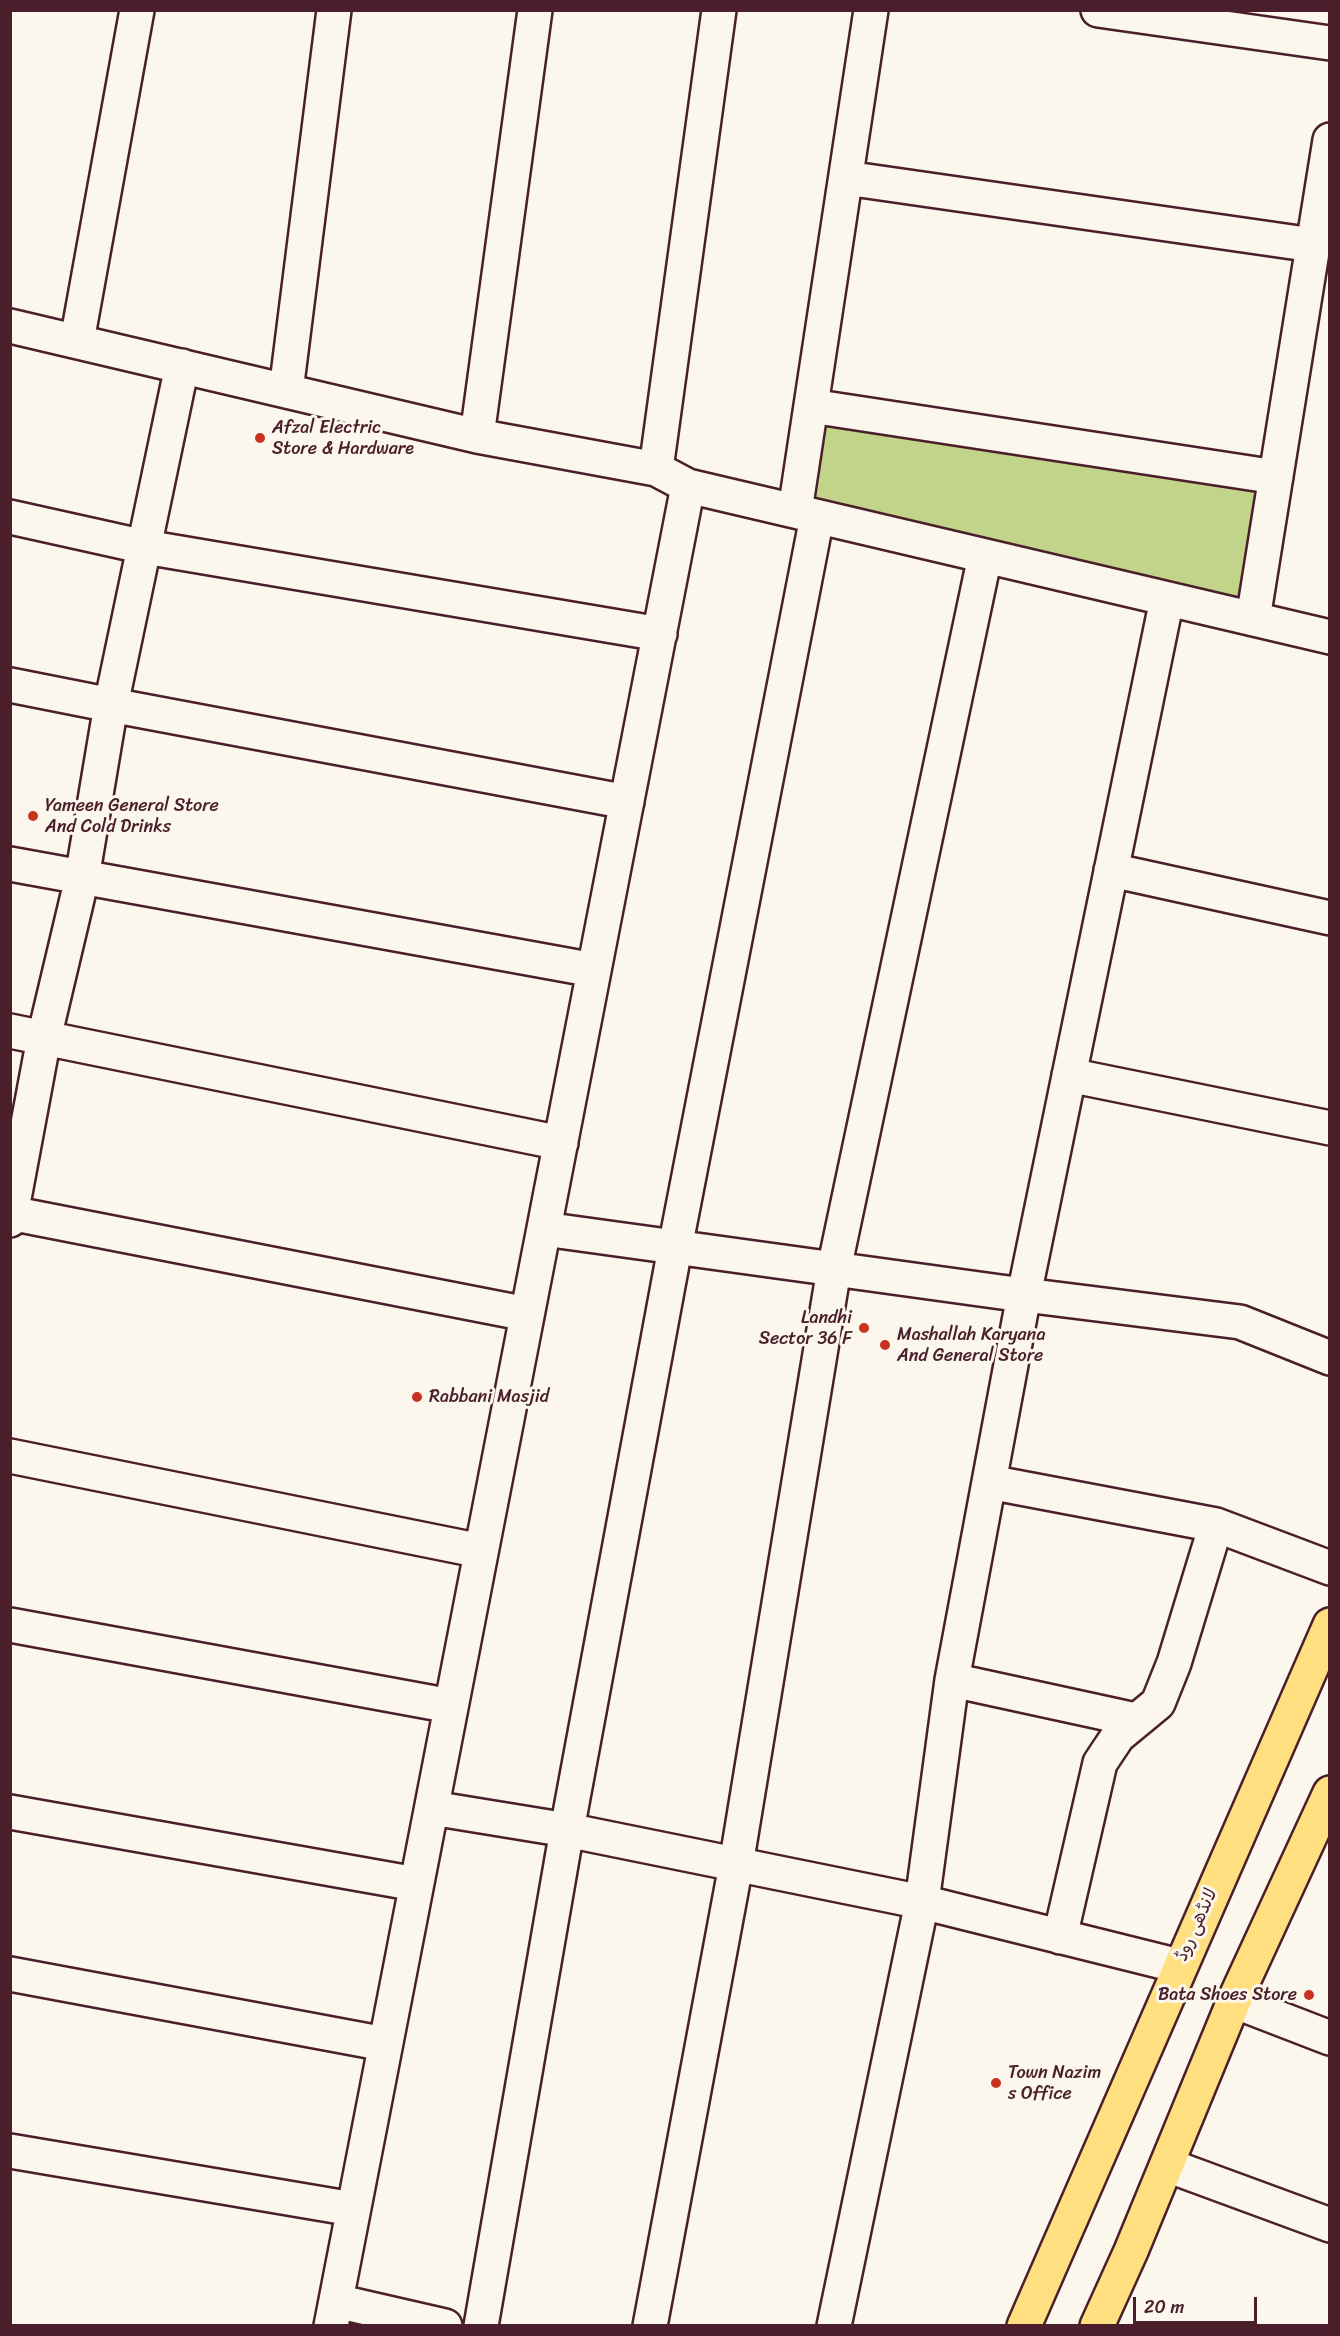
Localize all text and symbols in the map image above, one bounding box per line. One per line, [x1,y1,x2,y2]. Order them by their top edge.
place label: Afzal Electric Store & Hardware [272,417,414,460]
marker: Afzal Electric Store & Hardware [253,431,267,445]
place label: Yameen General Store And Cold Drinks [45,795,219,838]
marker: Yameen General Store And Cold Drinks [26,809,40,823]
place label: Landhi Sector 36 F [759,1307,852,1350]
marker: Landhi Sector 36 F [857,1321,871,1335]
place label: Mashallah Karyana And General Store [897,1324,1045,1366]
marker: Mashallah Karyana And General Store [878,1338,892,1352]
place label: Rabbani Masjid [429,1386,549,1408]
marker: Rabbani Masjid [410,1390,424,1404]
street label: لانڈھی روڈ [1171,1885,1223,1965]
place label: Bata Shoes Store [1158,1984,1297,2006]
marker: Bata Shoes Store [1302,1988,1316,2002]
place label: Town Nazim s Office [1008,2062,1101,2104]
marker: Town Nazim s Office [989,2076,1003,2090]
scale bar [1136,2285,1260,2323]
text: 20 m [1144,2291,1184,2323]

